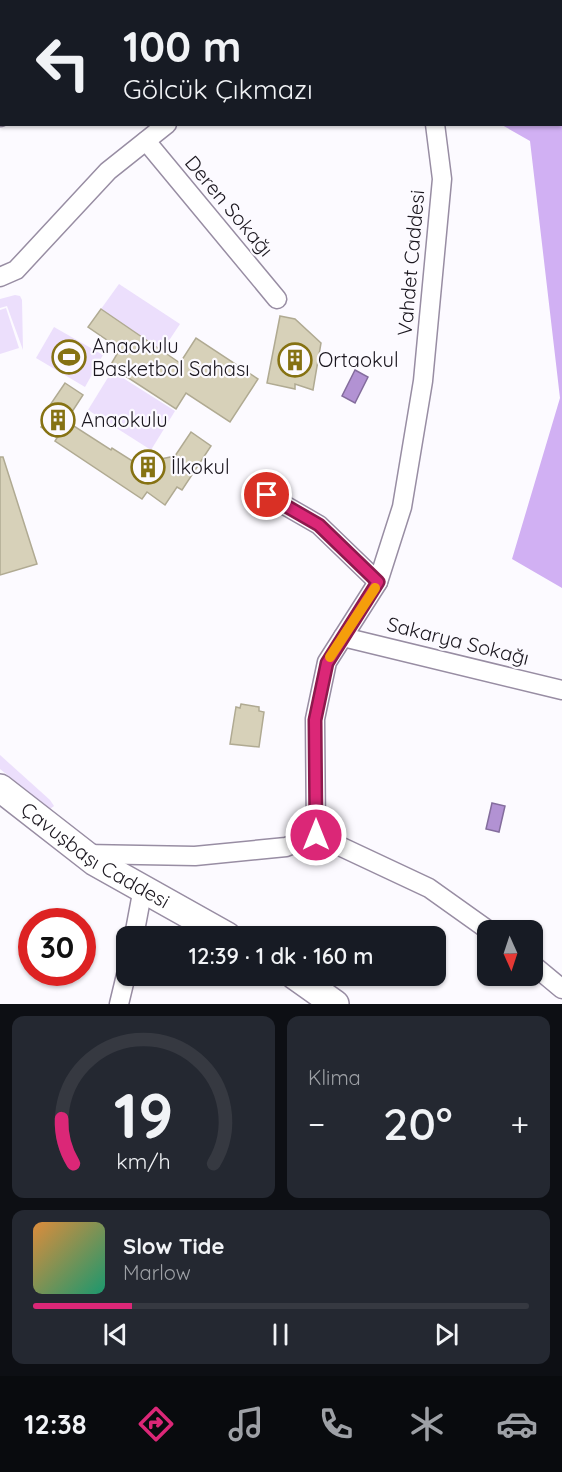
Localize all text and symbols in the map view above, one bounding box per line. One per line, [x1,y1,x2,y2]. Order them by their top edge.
text: 100 m [123,20,241,73]
icon: left [24,24,102,102]
text: Gölcük Çıkmazı [123,72,313,106]
street label: Deren Sokağı [180,150,279,261]
street label: Vahdet Caddesi [392,189,429,337]
place label: Anaokulu Basketbol Sahası [92,333,250,381]
sports icon: Anaokulu Basketbol Sahası [51,339,87,375]
building icon: Ortaokul [277,342,313,378]
place label: Ortaokul [318,347,399,372]
building icon: Anaokulu [40,402,76,438]
place label: Anaokulu [81,407,168,432]
building icon: İlkokul [130,449,166,485]
place label: İlkokul [171,454,230,479]
pin [241,469,292,520]
icon: arrive [250,478,283,511]
street label: Sakarya Sokağı [384,611,532,670]
street label: Çavuşbaşı Caddesi [16,796,174,913]
position arrow [284,803,348,867]
speed limit sign: 30 [18,908,96,986]
north arrow [477,920,543,986]
map controls [477,920,543,986]
text: 12:39 · 1 dk · 160 m [189,942,373,970]
text: Klima [308,1065,361,1090]
text: 19 [114,1076,173,1154]
text: 20° [383,1095,453,1151]
text: − [308,1103,325,1144]
text: + [510,1103,529,1144]
text: km/h [116,1148,171,1174]
text: Slow Tide [123,1232,224,1260]
text: Marlow [123,1260,191,1285]
icon: previous [99,1318,132,1351]
icon: pause [264,1318,297,1351]
icon: next [430,1318,463,1351]
icon: directions [135,1403,177,1445]
icon: music [225,1403,267,1445]
icon: phone [315,1403,357,1445]
icon: climate [406,1403,448,1445]
icon: car [496,1403,538,1445]
text: 12:38 [24,1407,87,1441]

